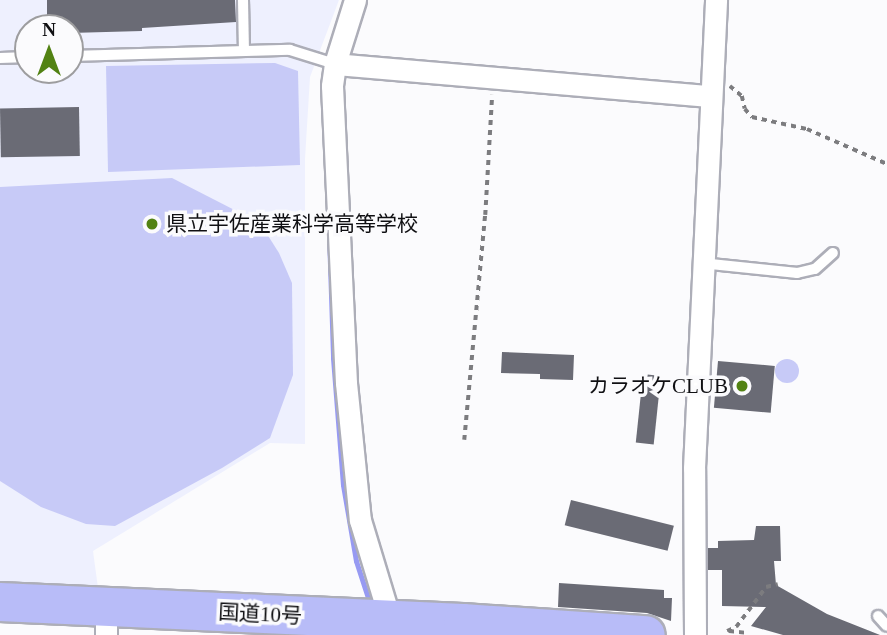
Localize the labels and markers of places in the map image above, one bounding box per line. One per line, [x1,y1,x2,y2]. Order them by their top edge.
place label: 県立宇佐産業科学高等学校 [166,211,418,237]
marker: 県立宇佐産業科学高等学校 [144,216,160,232]
place label: カラオケCLUB [588,373,728,399]
marker: カラオケCLUB [734,378,750,394]

